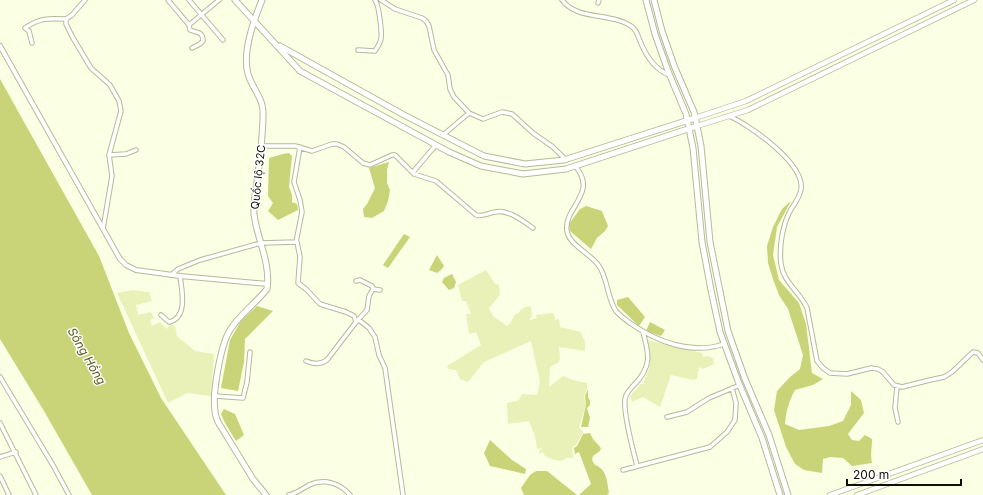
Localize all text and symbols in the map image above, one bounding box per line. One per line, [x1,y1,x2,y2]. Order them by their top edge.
street label: Quốc lộ 32C [248,144,268,210]
water label: Sông Hồng [65,325,109,387]
scale bar [847,461,961,487]
text: 200 m [853,467,889,482]

